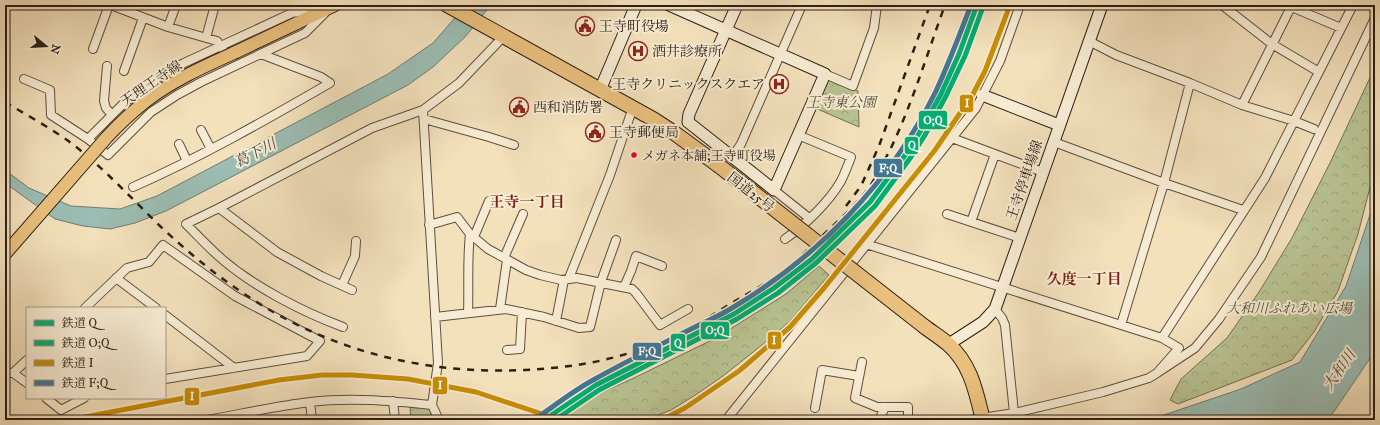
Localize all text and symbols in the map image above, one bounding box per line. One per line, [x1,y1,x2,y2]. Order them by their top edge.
public building icon: 王寺町役場 [574,15,596,37]
place label: 王寺町役場 [599,18,669,35]
north arrow [26,26,66,66]
hospital icon: 酒井診療所 [627,40,649,62]
text: N [47,42,63,56]
place label: 酒井診療所 [652,43,722,60]
street label: 天理王寺線 [118,57,185,110]
hospital icon: 王寺クリニックスクエア [768,73,790,95]
place label: 王寺クリニックスクエア [612,76,765,93]
park label: 王寺東公園 [806,94,878,111]
line badge: I [959,94,974,113]
public building icon: 西和消防署 [508,96,530,118]
text: I [965,97,970,110]
place label: 西和消防署 [533,99,603,116]
line badge: O;Q [918,110,948,130]
text: O;Q [923,114,951,128]
public building icon: 王寺郵便局 [584,121,606,143]
place label: 王寺郵便局 [609,124,679,141]
water label: 葛下川 [231,134,281,172]
line badge: Q [904,136,919,155]
street label: 王寺停車場線 [1003,138,1046,223]
text: Q [908,139,924,153]
place label: メガネ本舗;王寺町役場 [642,148,776,164]
marker: メガネ本舗;王寺町役場 [629,150,639,160]
line badge: F;Q [873,158,903,178]
text: F;Q [879,162,905,176]
street label: 国道25号 [724,169,778,216]
district label: 王寺一丁目 [489,193,565,211]
district label: 久度一丁目 [1046,270,1122,288]
park label: 大和川ふれあい広場 [1226,300,1354,317]
legend [26,307,166,399]
text: 鉄道 Q [61,316,106,330]
line badge: O;Q [700,321,730,340]
text: O;Q [705,324,733,338]
line badge: I [767,331,782,350]
line badge: Q [670,333,686,352]
text: I [772,334,777,347]
text: 鉄道 O;Q [61,336,118,350]
text: Q [674,337,690,351]
line badge: F;Q [632,342,662,361]
text: F;Q [638,345,664,359]
water label: 大和川 [1319,345,1360,394]
text: 鉄道 I [61,356,94,370]
text: 鉄道 F;Q [61,376,117,390]
line badge: I [432,376,448,395]
text: I [438,379,443,392]
line badge: I [184,387,200,406]
text: I [190,390,195,403]

